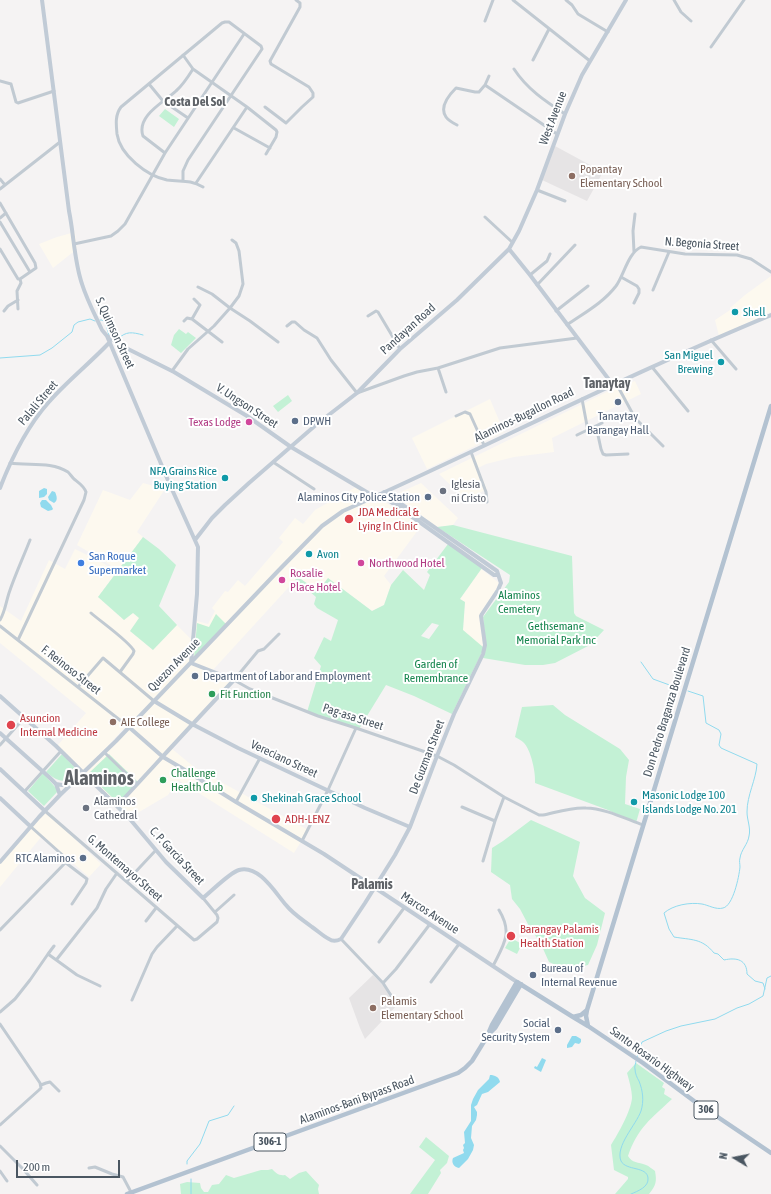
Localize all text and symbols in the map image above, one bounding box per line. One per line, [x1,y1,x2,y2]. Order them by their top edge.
street label: West Avenue [536,89,570,147]
district label: Costa Del Sol [164,94,226,110]
place label: Popantay Elementary School [580,162,662,190]
marker: Popantay Elementary School [567,171,577,181]
street label: N. Begonia Street [664,234,740,254]
street label: S. Quimson Street [92,295,138,371]
street label: Pandayan Road [378,301,438,357]
place label: Shell [743,305,766,319]
marker: Shell [730,307,740,317]
place label: San Miguel Brewing [665,348,713,376]
marker: San Miguel Brewing [716,357,726,367]
district label: Tanaytay [583,376,631,392]
street label: Palali Street [15,378,61,428]
street label: V. Ungson Street [213,381,281,431]
street label: Alaminos-Bugallon Road [472,385,576,445]
marker: Tanaytay Barangay Hall [613,397,623,407]
place label: Tanaytay Barangay Hall [587,409,649,437]
place label: DPWH [303,414,331,428]
place label: Texas Lodge [188,415,241,429]
marker: DPWH [290,416,300,426]
marker: Texas Lodge [244,417,254,427]
place label: NFA Grains Rice Buying Station [149,464,217,492]
marker: NFA Grains Rice Buying Station [220,473,230,483]
place label: Iglesia ni Cristo [451,477,486,505]
marker: Iglesia ni Cristo [438,486,448,496]
place label: Alaminos City Police Station [298,490,420,504]
marker: Alaminos City Police Station [423,492,433,502]
place label: JDA Medical & Lying In Clinic [358,505,419,533]
marker: JDA Medical & Lying In Clinic [343,513,355,525]
place label: Avon [317,547,339,561]
place label: San Roque Supermarket [89,549,146,577]
marker: Avon [304,549,314,559]
place label: Northwood Hotel [369,556,445,570]
marker: San Roque Supermarket [76,558,86,568]
marker: Northwood Hotel [356,558,366,568]
place label: Rosalie Place Hotel [290,566,341,594]
marker: Rosalie Place Hotel [277,575,287,585]
park label: Alaminos Cemetery [498,588,540,616]
park label: Gethsemane Memorial Park Inc [516,619,596,647]
street label: Quezon Avenue [145,635,203,695]
street label: F. Reinoso Street [38,642,104,698]
street label: Don Pedro Braganza Boulevard [640,645,694,779]
park label: Garden of Remembrance [404,657,468,685]
place label: Department of Labor and Employment [203,669,371,683]
marker: Department of Labor and Employment [190,671,200,681]
place label: Fit Function [220,687,271,701]
marker: Fit Function [207,689,217,699]
street label: Pag-asa Street [321,700,385,734]
place label: Asuncion Internal Medicine [20,711,98,739]
place label: AIE College [121,715,170,729]
marker: AIE College [108,717,118,727]
street label: De Guzman Street [406,718,448,796]
marker: Asuncion Internal Medicine [5,719,17,731]
street label: Vereciano Street [248,737,320,781]
place label: Challenge Health Club [171,766,223,794]
district label: Alaminos [64,767,134,791]
marker: Challenge Health Club [158,775,168,785]
place label: Masonic Lodge 100 Islands Lodge No. 201 [642,788,737,816]
place label: Shekinah Grace School [262,791,361,805]
marker: Shekinah Grace School [249,793,259,803]
place label: Alaminos Cathedral [94,794,137,822]
marker: Masonic Lodge 100 Islands Lodge No. 201 [629,797,639,807]
marker: Alaminos Cathedral [81,803,91,813]
place label: ADH-LENZ [285,812,330,826]
marker: ADH-LENZ [270,813,282,825]
street label: C. P. Garcia Street [147,824,207,888]
street label: G. Montemayor Street [85,832,165,904]
place label: RTC Alaminos [15,851,75,865]
marker: RTC Alaminos [78,853,88,863]
district label: Palamis [351,877,393,893]
street label: Marcos Avenue [398,889,462,937]
place label: Barangay Palamis Health Station [520,922,599,950]
marker: Barangay Palamis Health Station [505,930,517,942]
place label: Bureau of Internal Revenue [541,961,617,989]
marker: Bureau of Internal Revenue [528,970,538,980]
place label: Palamis Elementary School [381,994,463,1022]
marker: Palamis Elementary School [368,1003,378,1013]
place label: Social Security System [481,1016,550,1044]
street label: Santo Rosario Highway [607,1024,697,1094]
marker: Social Security System [553,1025,563,1035]
street label: Alaminos-Bani Bypass Road [298,1073,416,1127]
road number: 306 [694,1101,718,1119]
road number: 306-1 [254,1133,286,1151]
north arrow [715,1138,755,1178]
scale bar [18,1152,122,1178]
text: N [717,1152,730,1160]
text: 200 m [23,1160,50,1174]

